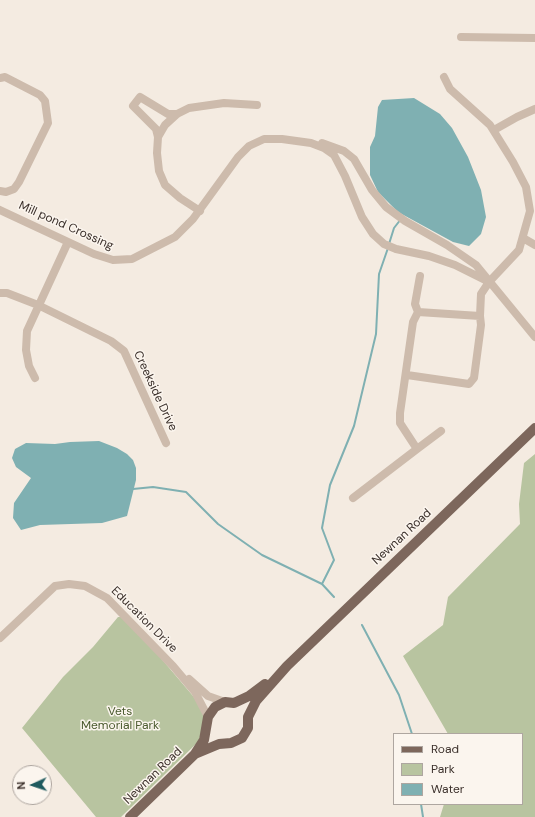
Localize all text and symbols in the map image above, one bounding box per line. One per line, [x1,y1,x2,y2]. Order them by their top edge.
street label: Mill pond Crossing [16,199,116,253]
street label: Creekside Drive [130,349,180,433]
street label: Newnan Road [369,506,435,568]
street label: Education Drive [108,584,180,656]
park label: Vets Memorial Park [81,705,159,733]
legend [393,733,523,805]
text: Road [431,741,459,757]
street label: Newnan Road [121,745,185,807]
text: Park [431,761,455,777]
north arrow [12,765,52,805]
text: N [14,781,28,790]
text: Water [431,781,464,797]

